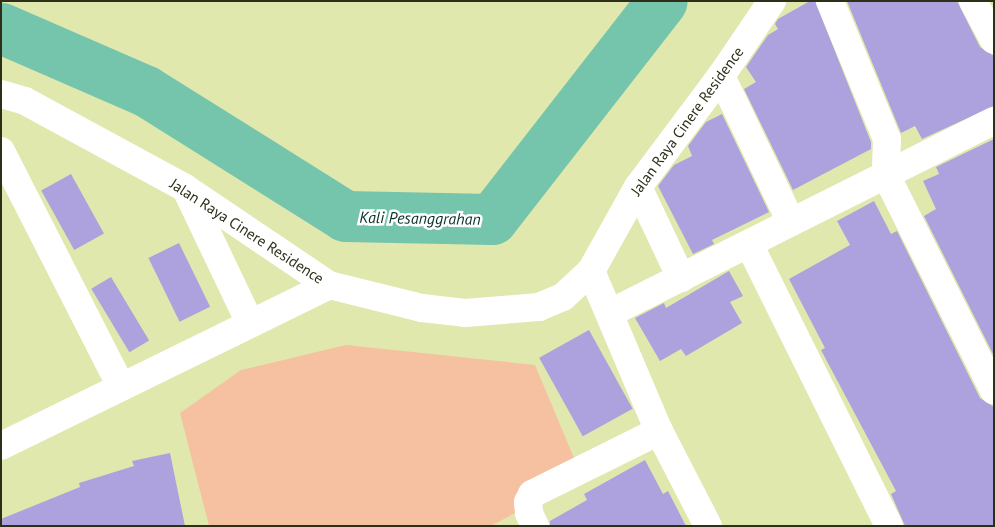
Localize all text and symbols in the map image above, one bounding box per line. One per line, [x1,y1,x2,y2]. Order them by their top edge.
street label: Jalan Raya Cinere Residence [627,43,747,199]
street label: Jalan Raya Cinere Residence [167,175,327,287]
water label: Kali Pesanggrahan [359,207,481,229]

